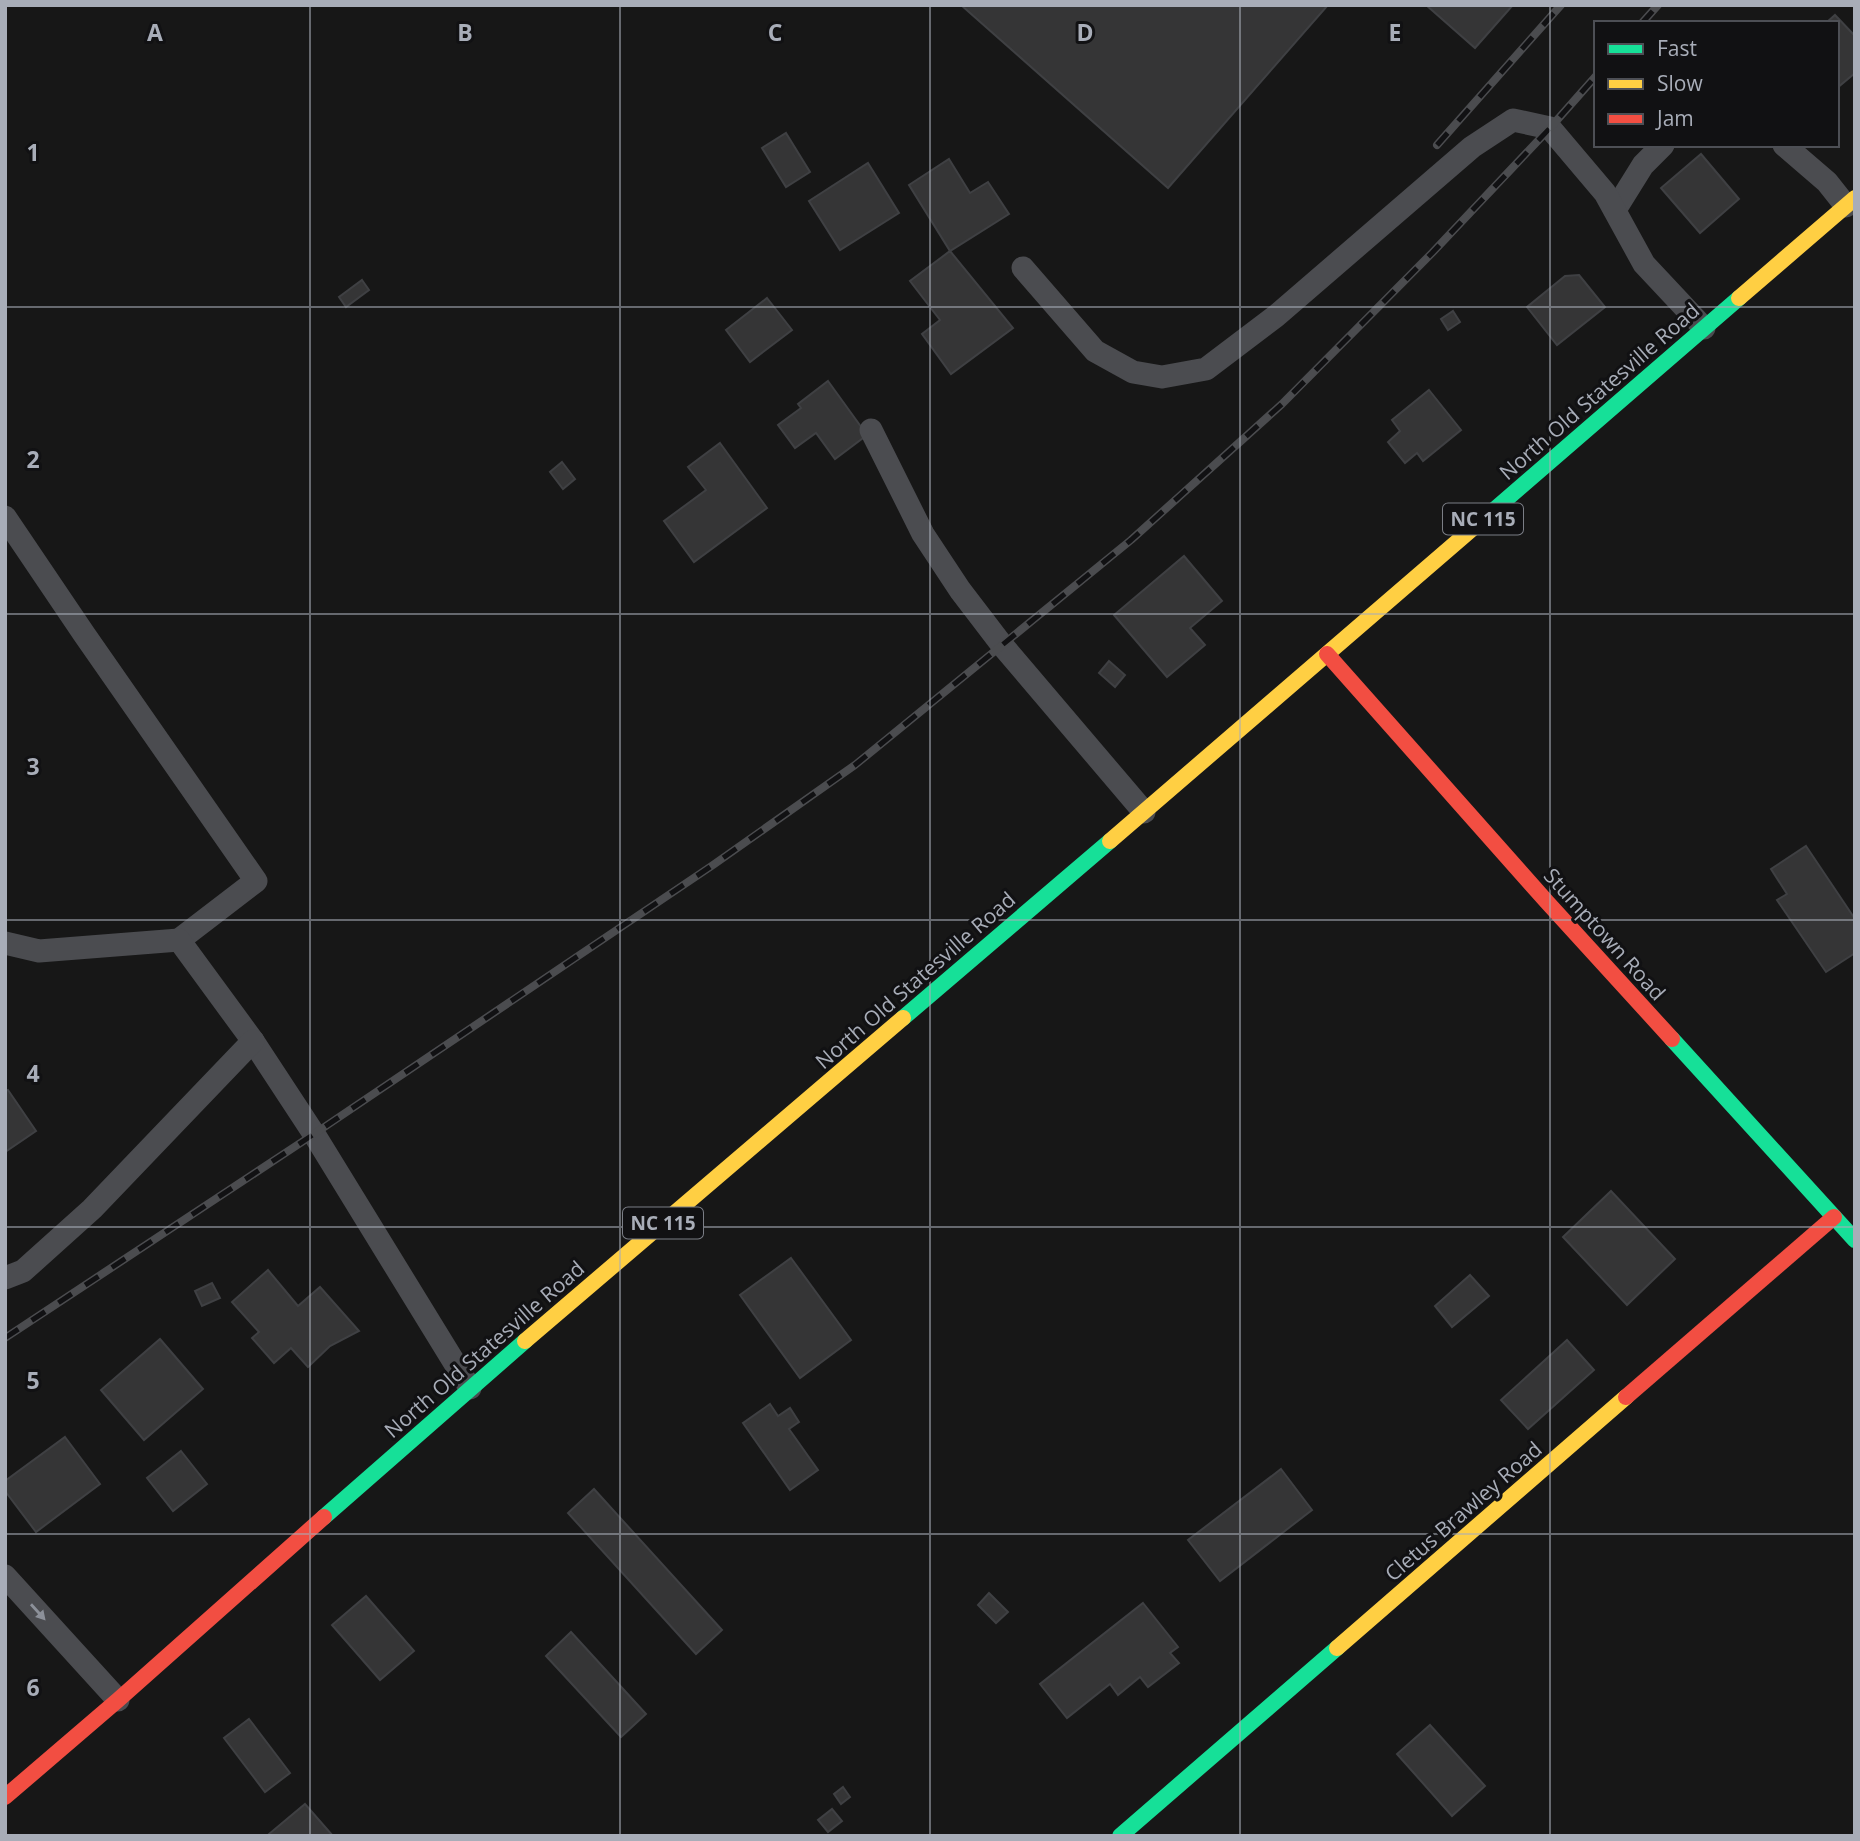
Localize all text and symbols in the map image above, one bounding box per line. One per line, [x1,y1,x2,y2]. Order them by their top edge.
text: A [147,16,163,48]
text: B [457,16,473,48]
text: C [768,16,782,48]
text: D [1076,16,1094,48]
text: E [1389,16,1401,48]
legend [1594,21,1839,147]
text: Fast [1657,34,1697,62]
text: Slow [1657,69,1703,97]
text: Jam [1655,104,1694,132]
text: 1 [26,136,40,168]
street label: North Old Statesville Road [1493,296,1705,486]
text: 2 [26,443,40,475]
road number: NC 115 [1443,504,1523,534]
text: 3 [26,750,40,782]
street label: Stumptown Road [1538,862,1672,1006]
street label: North Old Statesville Road [809,885,1021,1075]
text: 4 [26,1057,40,1089]
road number: NC 115 [623,1208,703,1238]
street label: North Old Statesville Road [378,1254,590,1444]
text: 5 [26,1364,40,1396]
street label: Cletus Brawley Road [1379,1435,1547,1587]
one-way arrow [30,1603,46,1621]
text: 6 [26,1671,40,1703]

